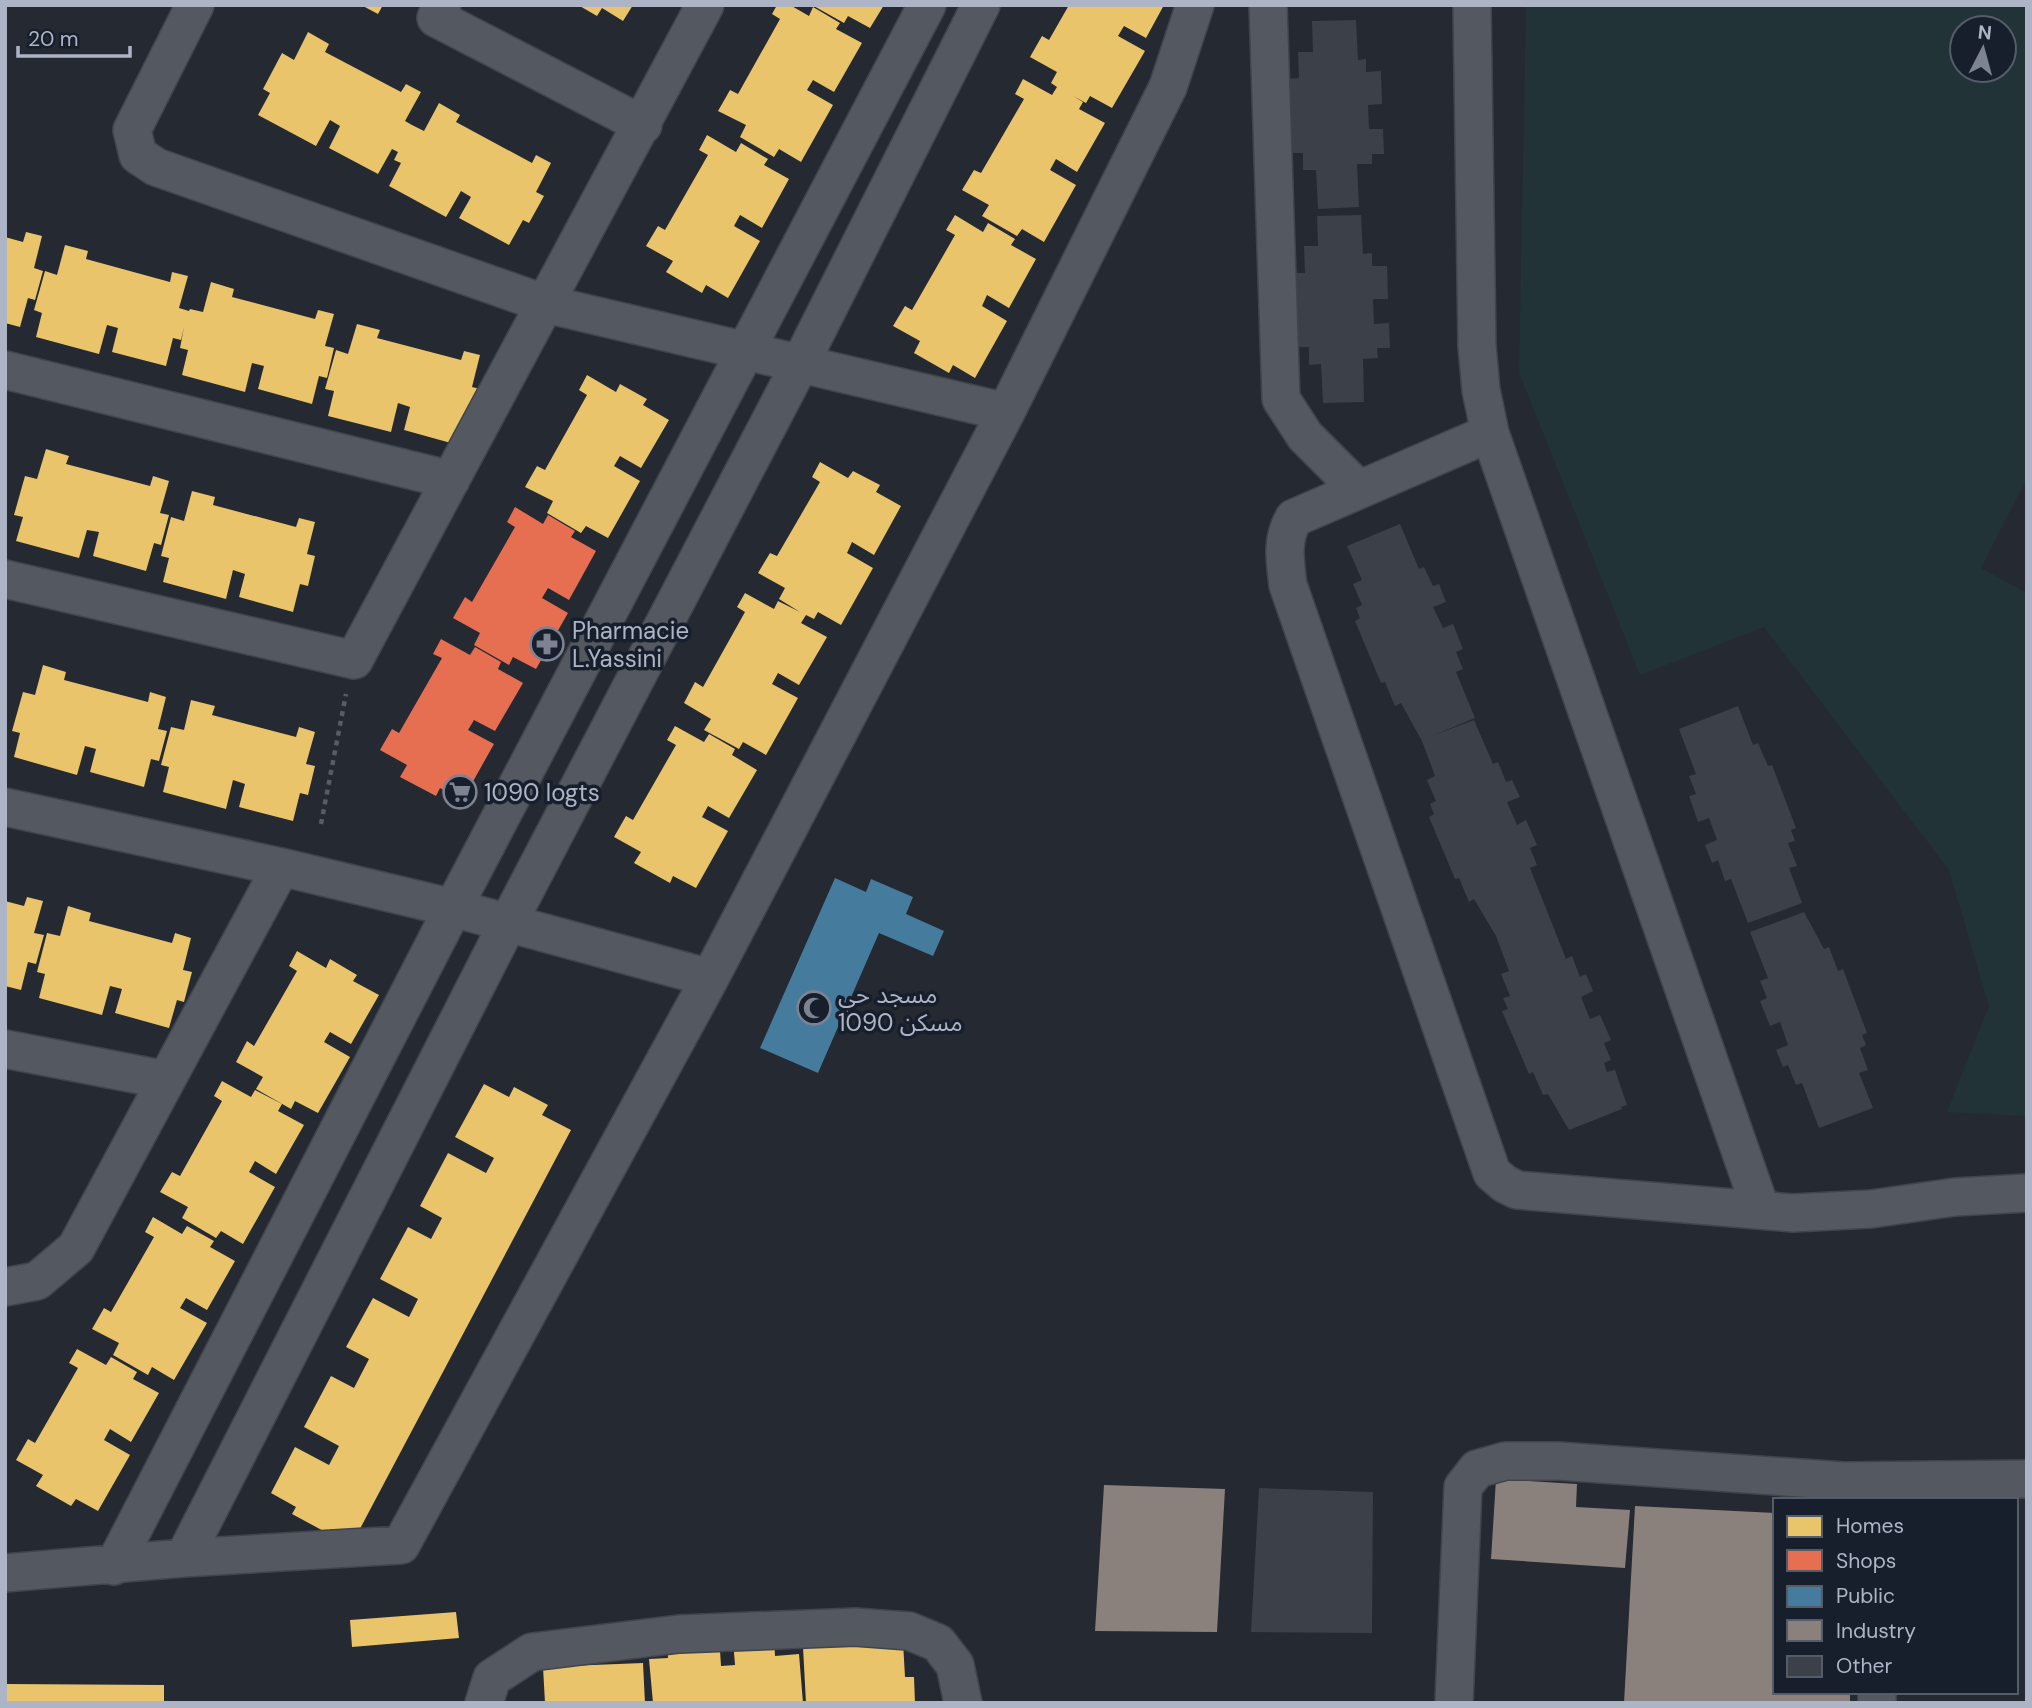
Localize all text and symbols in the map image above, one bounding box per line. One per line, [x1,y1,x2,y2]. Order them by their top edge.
scale bar [18,14,130,58]
north arrow [1948,14,2018,84]
text: N [1977,19,1993,46]
text: 20 m [28,25,79,53]
place label: Pharmacie L.Yassini [572,615,689,674]
pharmacy icon: Pharmacie L.Yassini [528,625,566,663]
supermarket icon: 1090 logts [441,773,479,811]
place label: 1090 logts [484,777,600,808]
place label: مسجد حي 1090 مسكن [838,979,963,1038]
mosque icon: مسجد حي 1090 مسكن [795,989,833,1027]
legend [1773,1498,2018,1694]
text: Homes [1836,1512,1904,1540]
text: Shops [1836,1547,1896,1575]
text: Public [1836,1582,1895,1610]
text: Industry [1836,1617,1916,1645]
text: Other [1836,1652,1892,1680]

